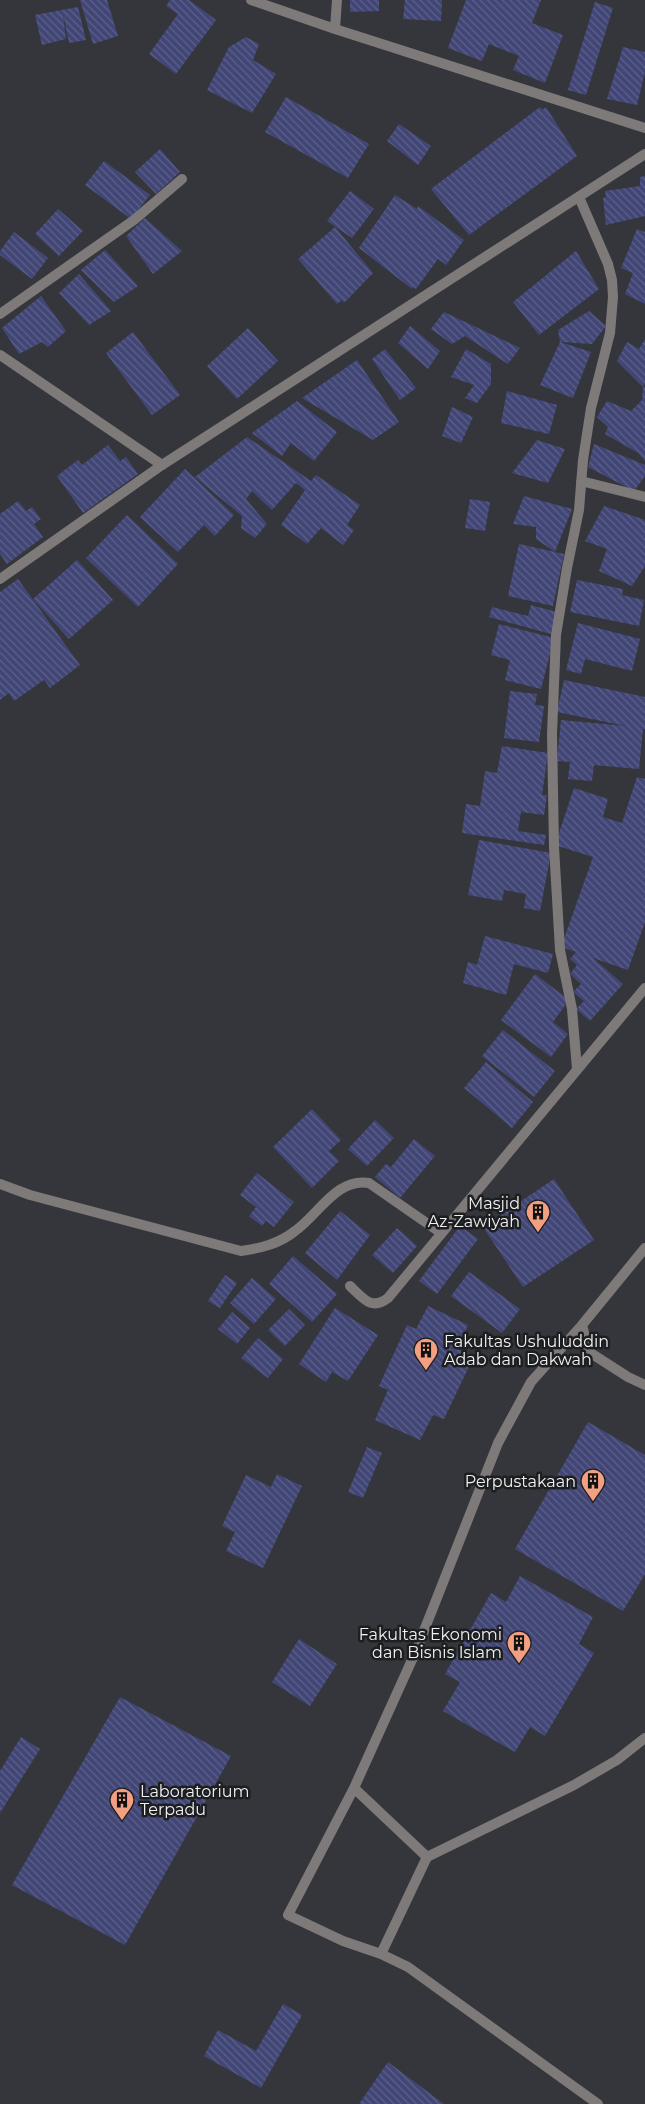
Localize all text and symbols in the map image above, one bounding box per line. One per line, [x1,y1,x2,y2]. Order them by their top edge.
place label: Masjid Az-Zawiyah [428,1194,520,1231]
building icon: Masjid Az-Zawiyah [525,1199,551,1233]
place label: Fakultas Ushuluddin Adab dan Dakwah [444,1332,609,1369]
building icon: Fakultas Ushuluddin Adab dan Dakwah [413,1337,439,1371]
building icon: Perpustakaan [580,1468,606,1502]
place label: Perpustakaan [465,1472,576,1491]
place label: Fakultas Ekonomi dan Bisnis Islam [359,1625,502,1662]
building icon: Fakultas Ekonomi dan Bisnis Islam [506,1630,532,1664]
place label: Laboratorium Terpadu [140,1782,250,1819]
building icon: Laboratorium Terpadu [109,1787,135,1821]

